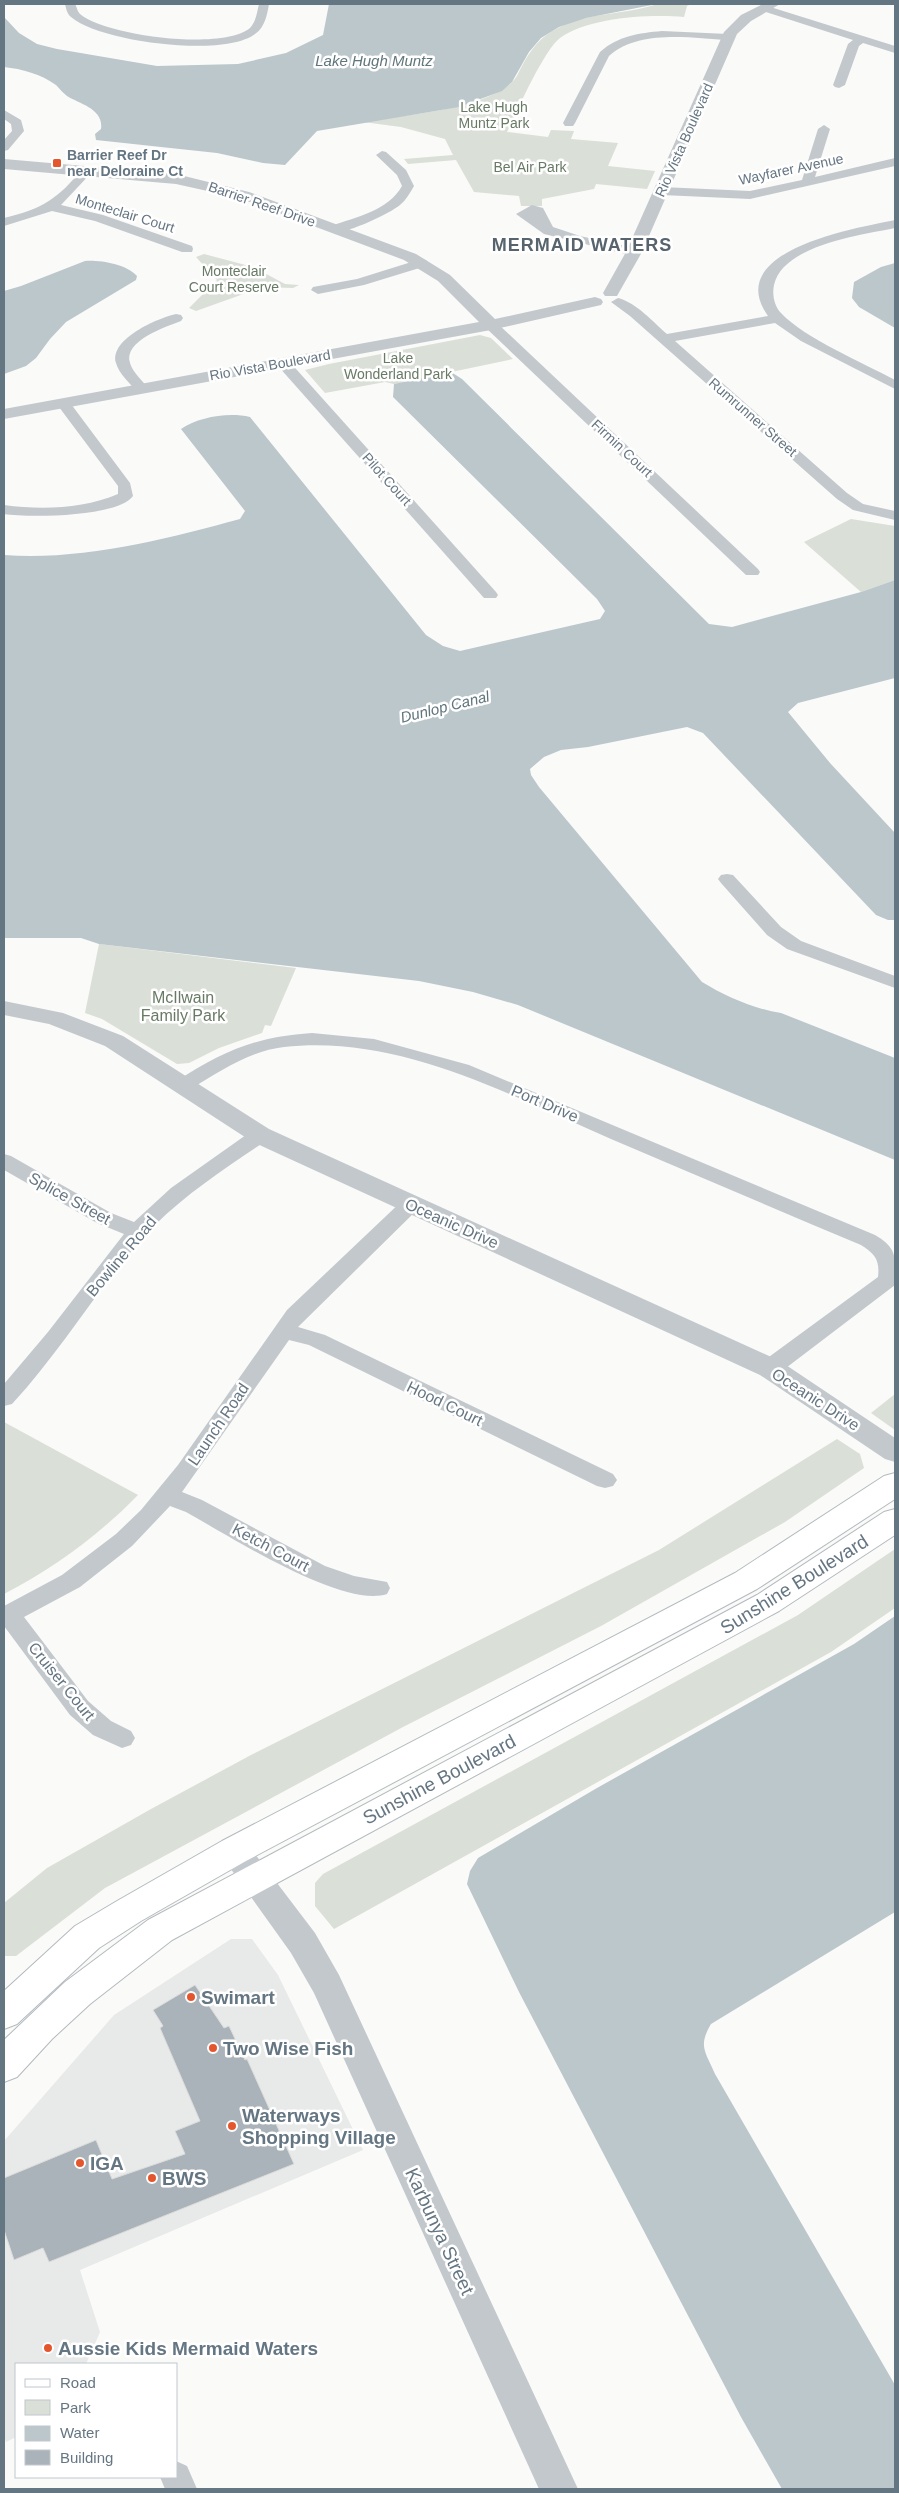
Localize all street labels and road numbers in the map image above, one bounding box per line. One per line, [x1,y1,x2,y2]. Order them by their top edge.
street label: Rio Vista Boulevard [652,81,716,199]
street label: Wayfarer Avenue [737,150,845,188]
street label: Barrier Reef Drive [206,178,318,230]
street label: Monteclair Court [74,190,177,236]
street label: Rio Vista Boulevard [208,346,332,384]
street label: Rumrunner Street [706,374,800,460]
street label: Firmin Court [588,416,656,480]
street label: Pilot Court [359,449,415,509]
street label: Port Drive [509,1082,581,1125]
street label: Splice Street [26,1169,114,1228]
street label: Oceanic Drive [402,1195,501,1252]
street label: Bowline Road [83,1213,160,1300]
street label: Oceanic Drive [769,1365,863,1434]
street label: Hood Court [404,1378,486,1429]
street label: Launch Road [185,1380,252,1468]
street label: Ketch Court [229,1520,313,1575]
street label: Sunshine Boulevard [717,1530,872,1638]
street label: Cruiser Court [25,1639,98,1724]
street label: Sunshine Boulevard [359,1730,519,1829]
street label: Karbunya Street [401,2165,478,2299]

